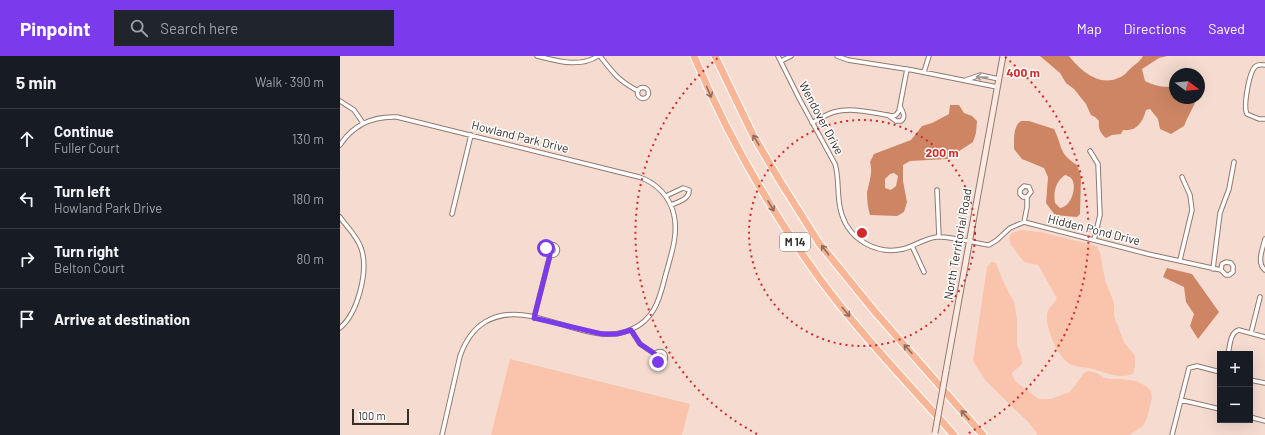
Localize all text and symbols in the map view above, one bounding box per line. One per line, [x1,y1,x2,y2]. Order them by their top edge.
search box [114,10,394,46]
text: Pinpoint [20,17,90,40]
icon: search [128,17,150,39]
text: Search here [160,19,238,37]
text: Map [1077,20,1102,37]
text: Directions [1124,20,1186,37]
text: Saved [1208,20,1245,37]
text: 400 m [1006,65,1040,79]
north arrow [1169,68,1205,104]
text: 5 min [16,72,56,92]
one-way arrow [975,73,988,80]
text: Walk · 390 m [255,74,324,90]
street label: Wendover Drive [797,78,847,157]
one-way arrow [706,85,713,97]
street label: Howland Park Drive [470,117,570,155]
text: Continue [54,122,114,140]
icon: ahead [16,128,38,150]
text: 130 m [292,131,324,147]
one-way arrow [751,134,759,146]
text: Fuller Court [54,140,120,156]
text: 200 m [926,145,958,159]
text: Turn left [54,182,110,200]
street label: North Territorial Road [940,187,974,300]
icon: left [16,188,38,210]
text: 180 m [292,191,324,207]
text: Howland Park Drive [54,200,162,216]
one-way arrow [768,200,776,212]
street label: Hidden Pond Drive [1047,211,1142,247]
centre of rings [855,226,869,240]
road number: M 14 [780,233,810,251]
route start [537,239,555,257]
text: Turn right [54,242,119,260]
one-way arrow [820,244,829,255]
icon: right [16,248,38,270]
text: 80 m [297,251,324,267]
text: Belton Court [54,260,125,276]
one-way arrow [842,307,851,317]
icon: arrive [16,308,38,330]
text: Arrive at destination [54,310,190,328]
one-way arrow [904,345,913,355]
map controls [1217,351,1253,423]
button: + [1217,351,1253,387]
route end [649,353,667,371]
button: − [1217,387,1253,423]
scale bar [352,407,409,426]
text: 100 m [358,409,386,422]
one-way arrow [961,410,970,420]

